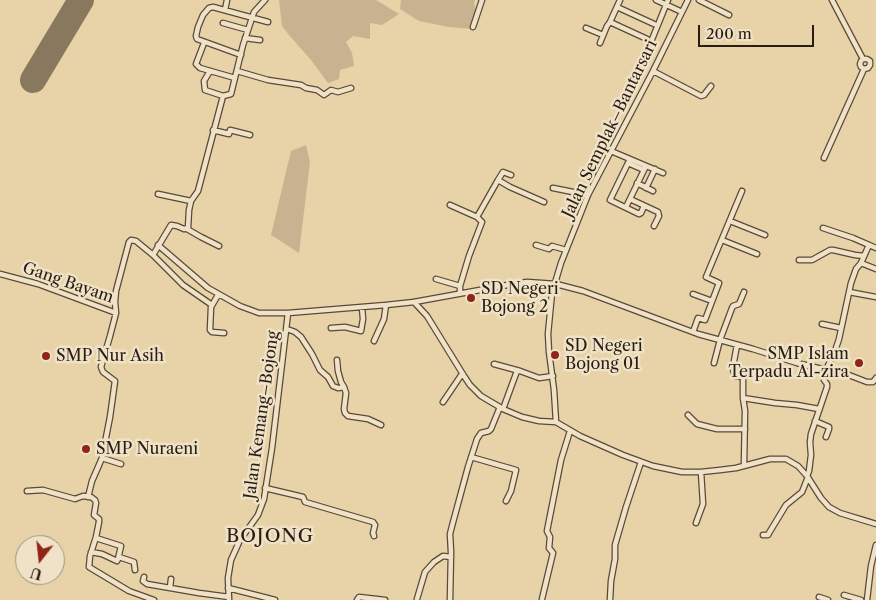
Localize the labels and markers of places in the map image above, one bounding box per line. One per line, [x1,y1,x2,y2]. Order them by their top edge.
place label: SD Negeri Bojong 2 [481,279,559,317]
marker: SD Negeri Bojong 2 [465,292,477,304]
place label: SD Negeri Bojong 01 [565,336,643,374]
place label: SMP Islam Terpadu Al-zira [729,344,849,382]
place label: SMP Nur Asih [56,346,164,366]
marker: SD Negeri Bojong 01 [549,349,561,361]
marker: SMP Nur Asih [40,350,52,362]
marker: SMP Islam Terpadu Al-zira [853,357,865,369]
place label: SMP Nuraeni [96,439,198,459]
marker: SMP Nuraeni [80,443,92,455]

